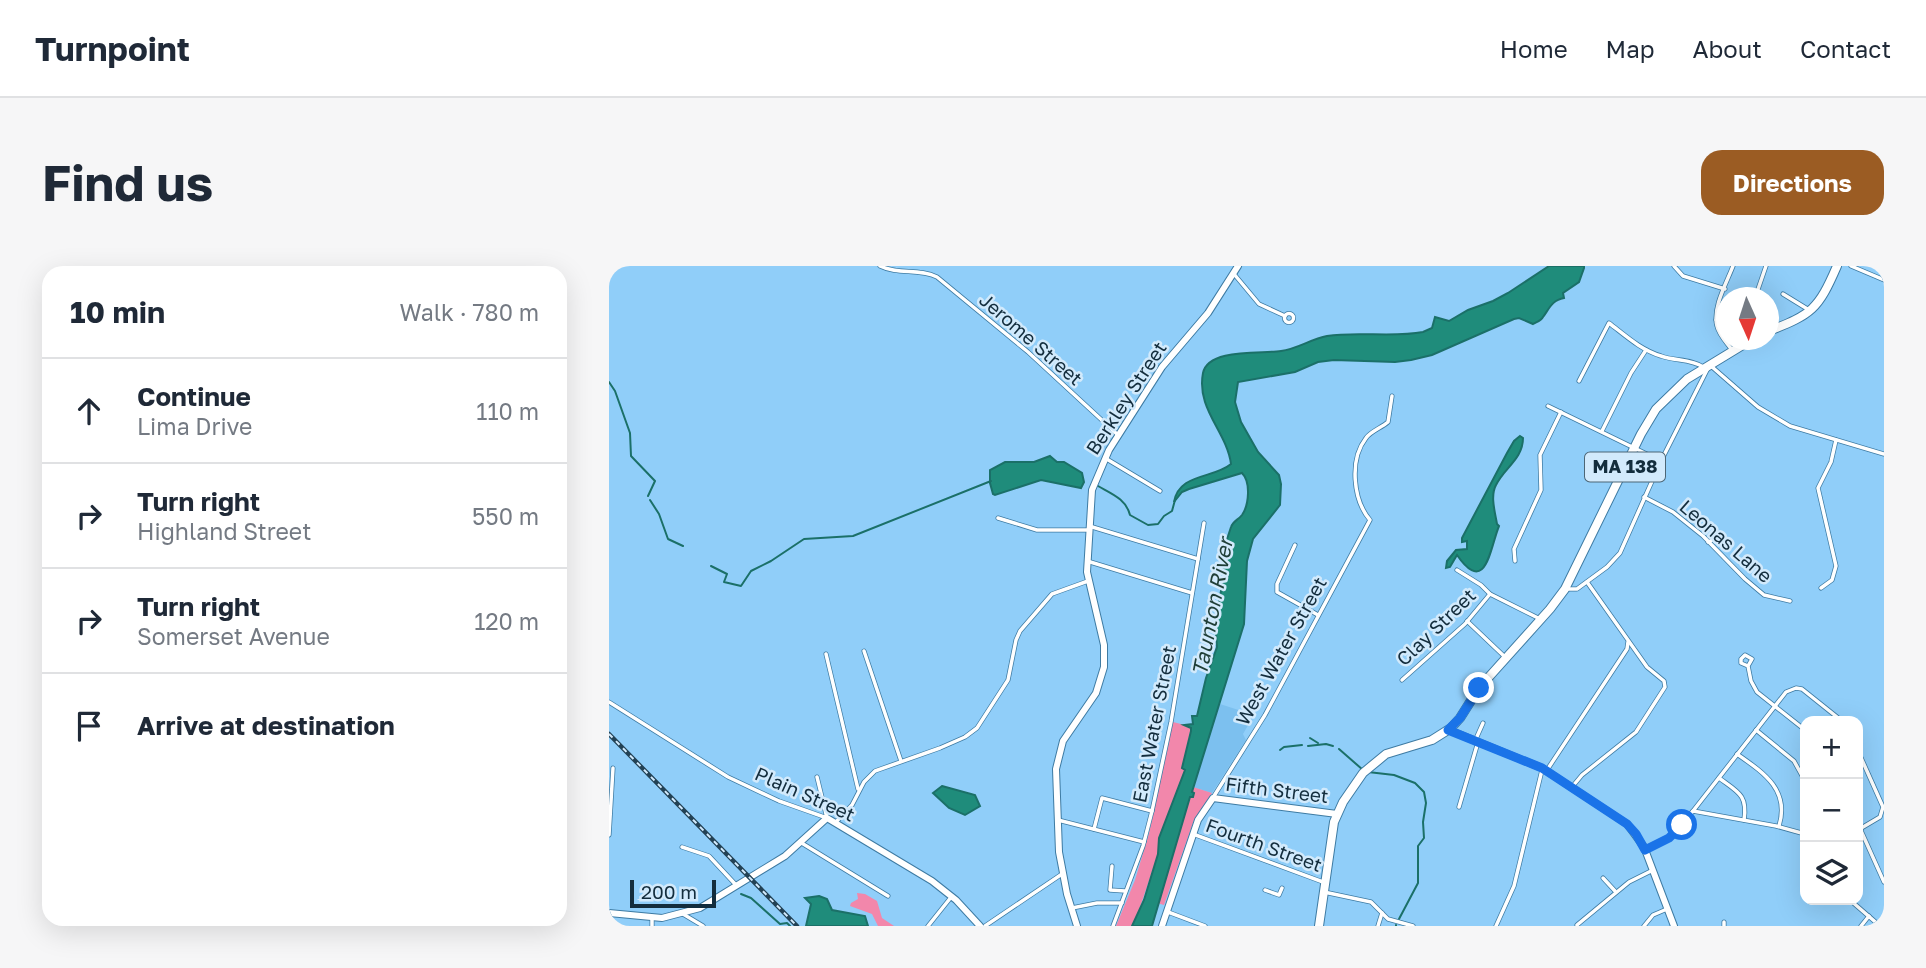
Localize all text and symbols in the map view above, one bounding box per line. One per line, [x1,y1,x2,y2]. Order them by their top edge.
text: Turnpoint [35,29,190,68]
text: Home [1500,34,1568,63]
text: Map [1606,34,1655,63]
text: About [1693,34,1762,63]
text: Contact [1800,34,1891,63]
button: Directions [1701,150,1884,215]
text: Find us [42,153,213,212]
north arrow [1716,287,1779,350]
street label: Jerome Street [975,288,1088,390]
text: 10 min [70,294,165,330]
text: Walk · 780 m [400,298,539,326]
street label: Berkley Street [1081,337,1171,459]
text: Continue [137,381,251,412]
icon: ahead [70,392,108,430]
text: 110 m [476,397,539,425]
text: Lima Drive [137,412,252,440]
road number: MA 138 [1585,452,1665,482]
text: Turn right [137,486,260,517]
street label: Leonas Lane [1675,494,1777,587]
icon: right [70,497,108,535]
text: 550 m [472,502,539,530]
text: Highland Street [137,517,311,545]
water label: Taunton River [1186,533,1239,678]
street label: West Water Street [1230,573,1331,729]
street label: Clay Street [1391,583,1480,670]
text: Turn right [137,591,260,622]
icon: right [70,602,108,640]
text: 120 m [474,607,539,635]
text: Somerset Avenue [137,622,330,650]
street label: East Water Street [1127,643,1180,804]
route end [1463,672,1494,703]
icon: arrive [70,707,108,745]
text: Arrive at destination [137,710,395,741]
map controls [1800,716,1863,905]
button: + [1800,716,1863,779]
street label: Plain Street [752,761,859,826]
street label: Fifth Street [1224,772,1330,807]
button: − [1800,779,1863,842]
route start [1666,809,1697,840]
street label: Fourth Street [1203,813,1325,876]
button: layers [1800,842,1863,905]
scale bar [630,877,716,909]
text: 200 m [641,880,697,903]

